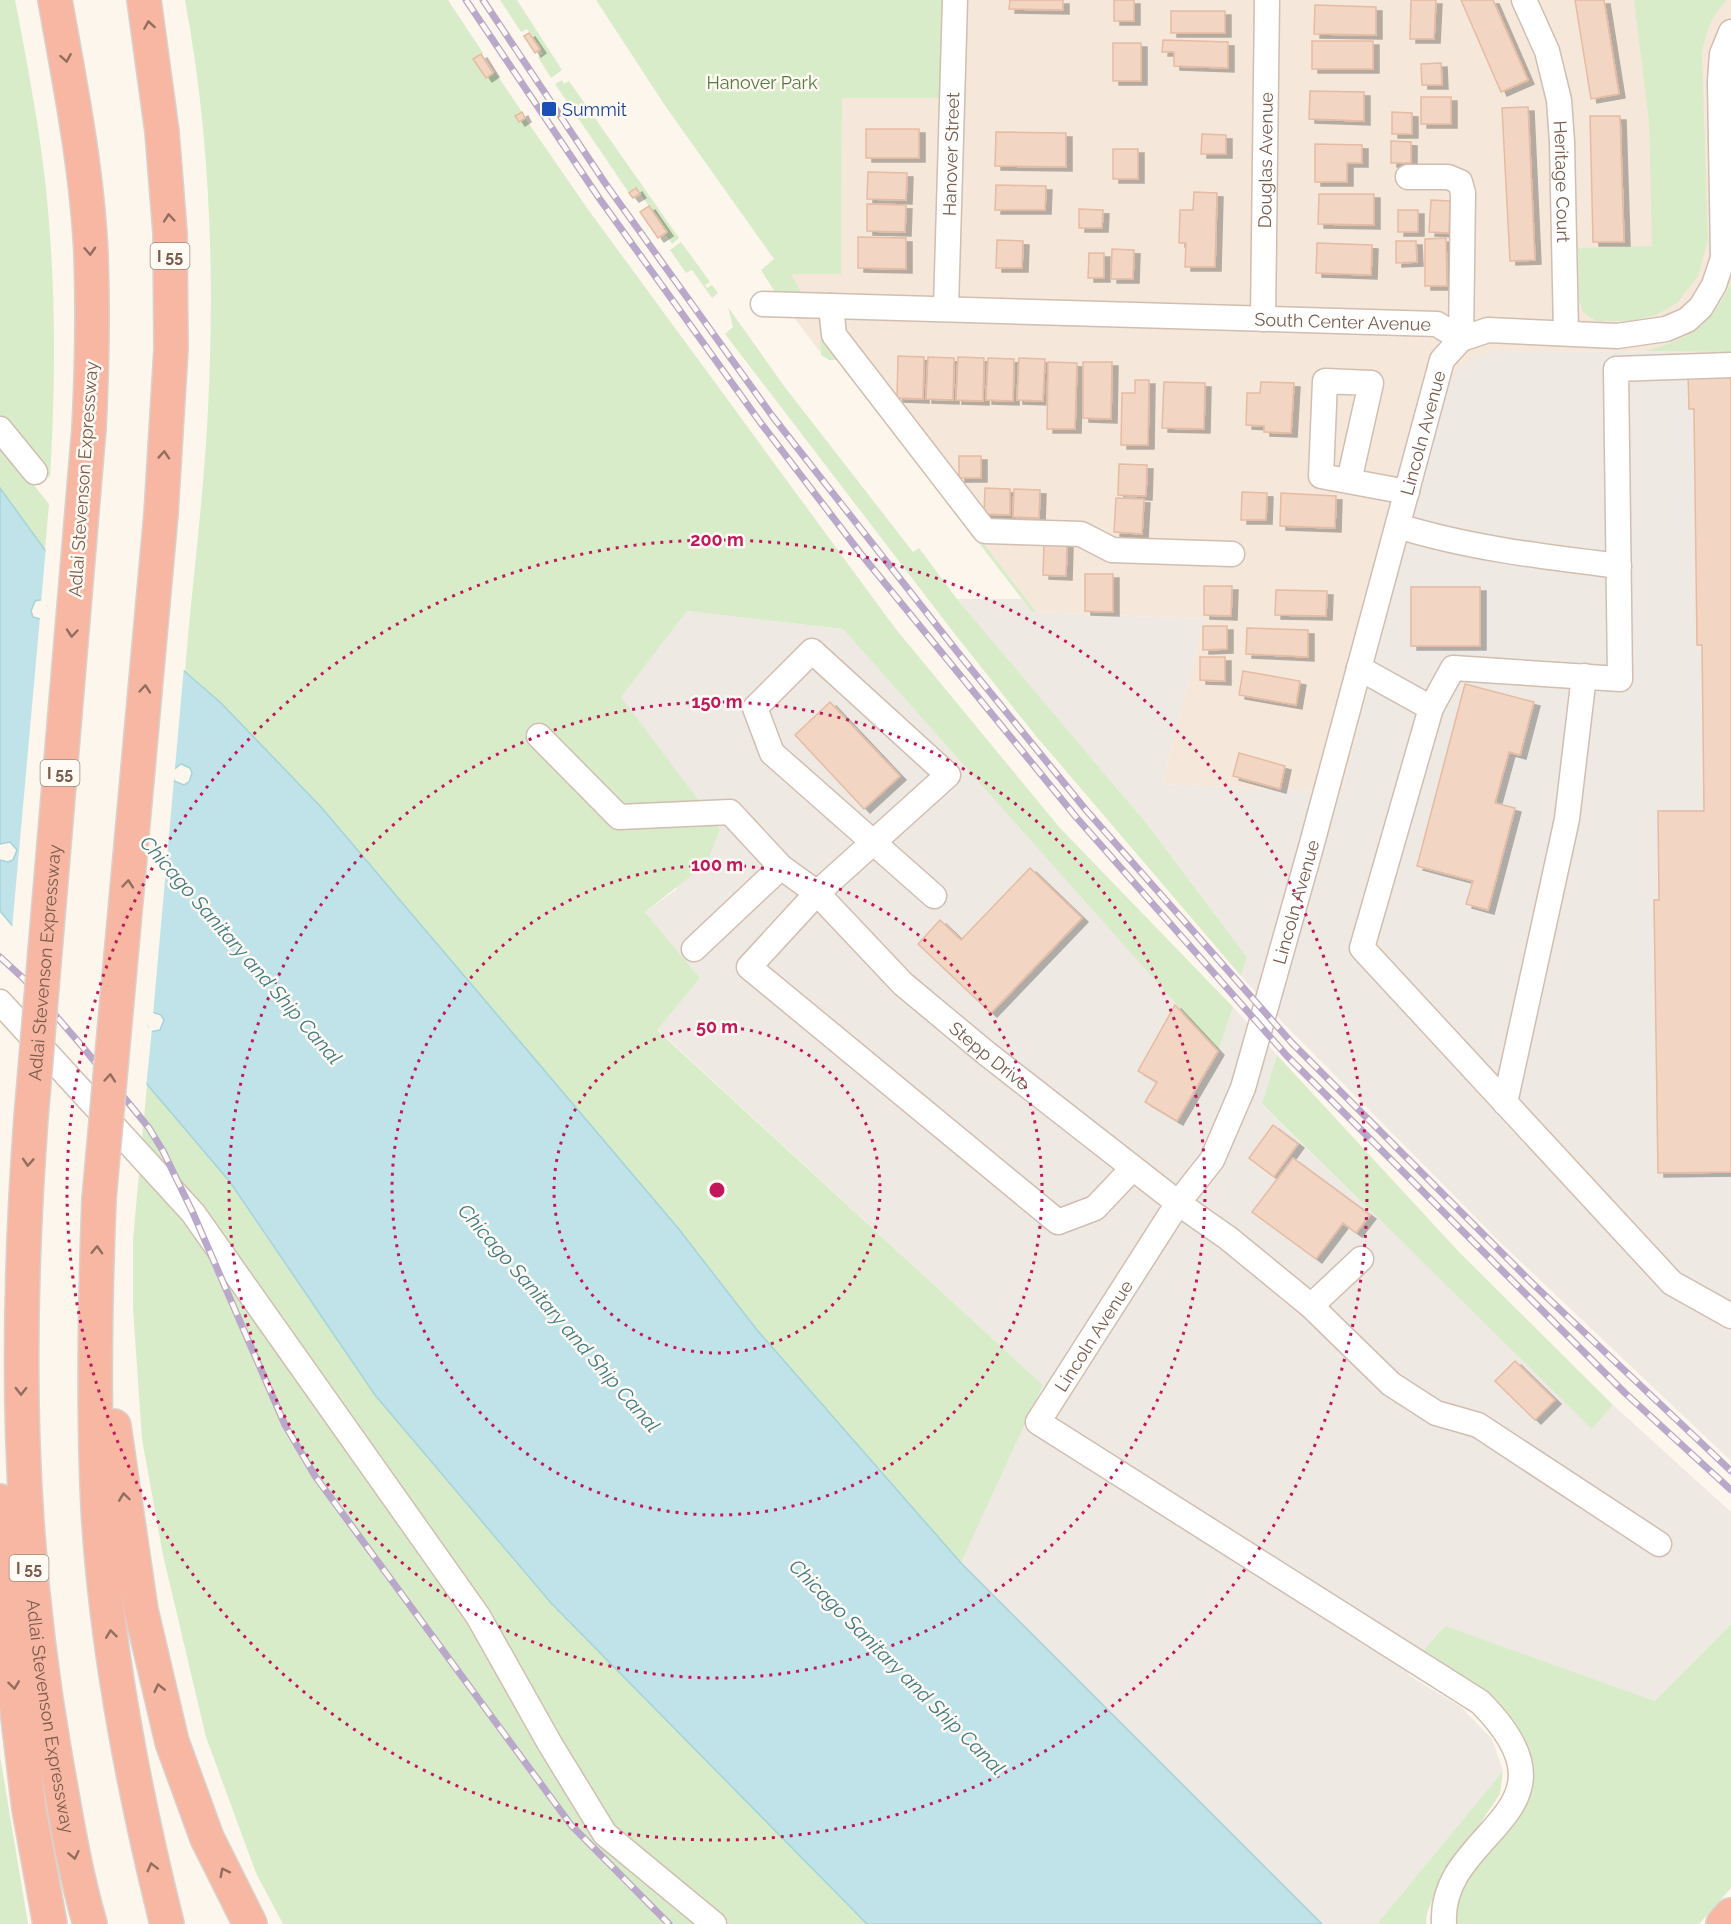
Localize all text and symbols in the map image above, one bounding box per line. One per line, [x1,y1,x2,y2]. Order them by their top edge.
one-way arrow [143,20,156,30]
one-way arrow [59,52,72,62]
park label: Hanover Park [707,72,818,93]
street label: Douglas Avenue [1254,91,1276,228]
street label: Hanover Street [938,92,963,216]
place label: Summit [562,99,627,120]
marker: Summit [540,100,558,118]
street label: Heritage Court [1550,120,1575,243]
one-way arrow [163,214,176,223]
road number: I 55 [150,243,190,269]
one-way arrow [83,246,96,255]
street label: South Center Avenue [1254,308,1432,334]
street label: Adlai Stevenson Expressway [64,360,102,598]
street label: Lincoln Avenue [1396,368,1449,497]
one-way arrow [158,451,171,460]
text: 200 m [690,529,744,550]
one-way arrow [66,629,79,638]
one-way arrow [138,685,151,694]
text: 150 m [692,691,743,712]
road number: I 55 [40,760,80,786]
water label: Chicago Sanitary and Ship Canal [135,831,347,1069]
street label: Lincoln Avenue [1268,837,1323,966]
street label: Adlai Stevenson Expressway [24,843,64,1081]
text: 100 m [691,854,743,875]
one-way arrow [121,879,134,888]
text: 50 m [696,1016,738,1037]
street label: Stepp Drive [945,1017,1035,1094]
one-way arrow [103,1073,116,1082]
one-way arrow [22,1157,35,1167]
centre of rings [707,1180,727,1200]
water label: Chicago Sanitary and Ship Canal [453,1199,665,1437]
one-way arrow [91,1245,104,1254]
street label: Lincoln Avenue [1050,1276,1137,1395]
one-way arrow [15,1386,27,1395]
one-way arrow [119,1492,131,1501]
water label: Chicago Sanitary and Ship Canal [784,1554,1010,1780]
road number: I 55 [9,1555,48,1581]
street label: Adlai Stevenson Expressway [23,1598,79,1835]
one-way arrow [106,1629,118,1639]
one-way arrow [7,1680,19,1689]
one-way arrow [154,1684,167,1694]
one-way arrow [67,1849,80,1859]
one-way arrow [147,1862,160,1872]
one-way arrow [220,1867,231,1878]

